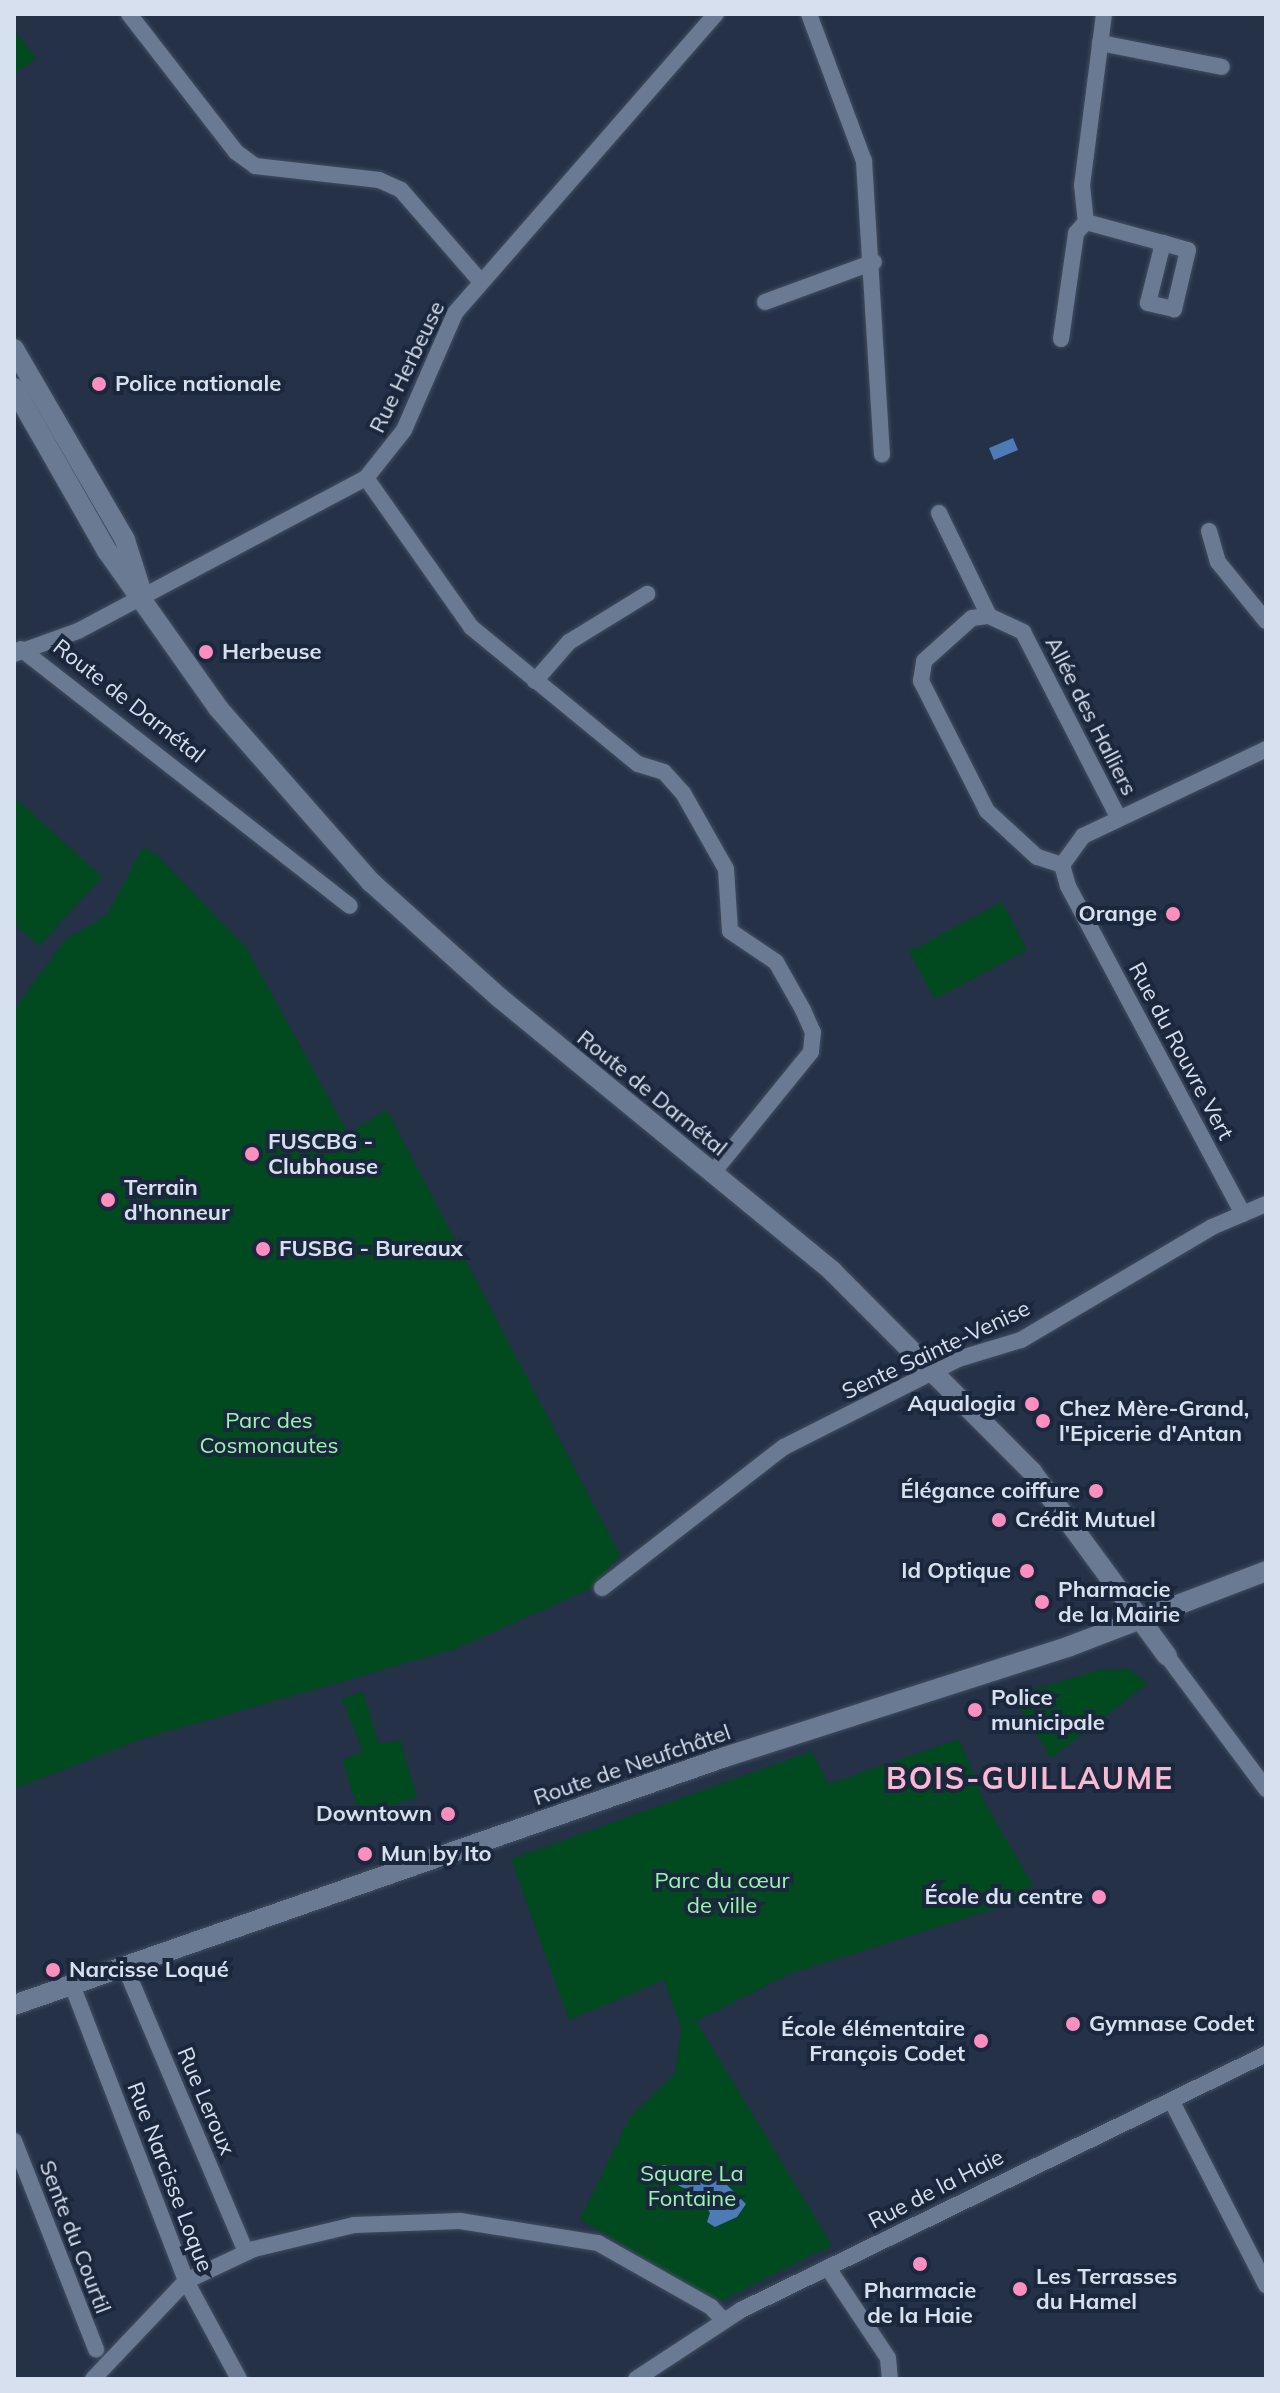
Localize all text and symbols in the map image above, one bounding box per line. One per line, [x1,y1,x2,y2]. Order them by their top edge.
street label: Rue Herbeuse [364,297,450,437]
place label: Police nationale [115,371,281,397]
marker: Police nationale [90,375,108,393]
street label: Allée des Halliers [1040,632,1142,800]
street label: Route de Darnétal [48,634,210,768]
place label: Herbeuse [222,639,322,665]
marker: Herbeuse [197,643,215,661]
place label: Orange [1079,901,1157,927]
marker: Orange [1164,905,1182,923]
street label: Rue du Rouvre Vert [1123,958,1239,1144]
street label: Route de Darnétal [572,1025,732,1161]
place label: FUSCBG - Clubhouse [268,1128,378,1180]
marker: FUSCBG - Clubhouse [243,1145,261,1163]
place label: Terrain d'honneur [124,1174,230,1226]
marker: Terrain d'honneur [99,1191,117,1209]
place label: FUSBG - Bureaux [279,1236,463,1262]
marker: FUSBG - Bureaux [254,1240,272,1258]
street label: Sente Sainte-Venise [838,1295,1034,1405]
place label: Aqualogia [907,1391,1016,1417]
marker: Aqualogia [1023,1395,1041,1413]
place label: Chez Mère-Grand, l'Epicerie d'Antan [1059,1395,1249,1446]
park label: Parc des Cosmonautes [200,1407,338,1458]
marker: Chez Mère-Grand, l'Epicerie d'Antan [1034,1412,1052,1430]
place label: Élégance coiffure [901,1478,1080,1504]
marker: Élégance coiffure [1087,1482,1105,1500]
place label: Crédit Mutuel [1015,1507,1156,1533]
marker: Crédit Mutuel [990,1511,1008,1529]
place label: Id Optique [901,1558,1011,1584]
marker: Id Optique [1018,1562,1036,1580]
place label: Pharmacie de la Mairie [1058,1576,1180,1628]
marker: Pharmacie de la Mairie [1033,1593,1051,1611]
place label: Police municipale [991,1684,1105,1736]
marker: Police municipale [966,1701,984,1719]
street label: Route de Neufchâtel [530,1719,734,1811]
district label: BOIS-GUILLAUME [886,1760,1174,1796]
place label: Downtown [316,1801,432,1827]
marker: Downtown [439,1805,457,1823]
place label: Mun by Ito [381,1841,491,1867]
marker: Mun by Ito [356,1845,374,1863]
park label: Parc du cœur de ville [654,1867,790,1918]
place label: École du centre [924,1884,1083,1910]
marker: École du centre [1090,1888,1108,1906]
place label: Narcisse Loqué [69,1957,229,1983]
marker: Narcisse Loqué [44,1961,62,1979]
place label: Gymnase Codet [1089,2011,1254,2037]
place label: École élémentaire François Codet [781,2015,965,2066]
marker: Gymnase Codet [1064,2015,1082,2033]
marker: École élémentaire François Codet [972,2032,990,2050]
street label: Rue Leroux [172,2043,240,2159]
street label: Rue Narcisse Loque [122,2078,218,2276]
street label: Rue de la Haie [864,2144,1008,2234]
street label: Sente du Courtil [34,2157,116,2317]
park label: Square La Fontaine [640,2160,744,2212]
marker: Pharmacie de la Haie [911,2255,929,2273]
place label: Les Terrasses du Hamel [1036,2263,1177,2314]
place label: Pharmacie de la Haie [864,2277,976,2328]
marker: Les Terrasses du Hamel [1011,2280,1029,2298]

